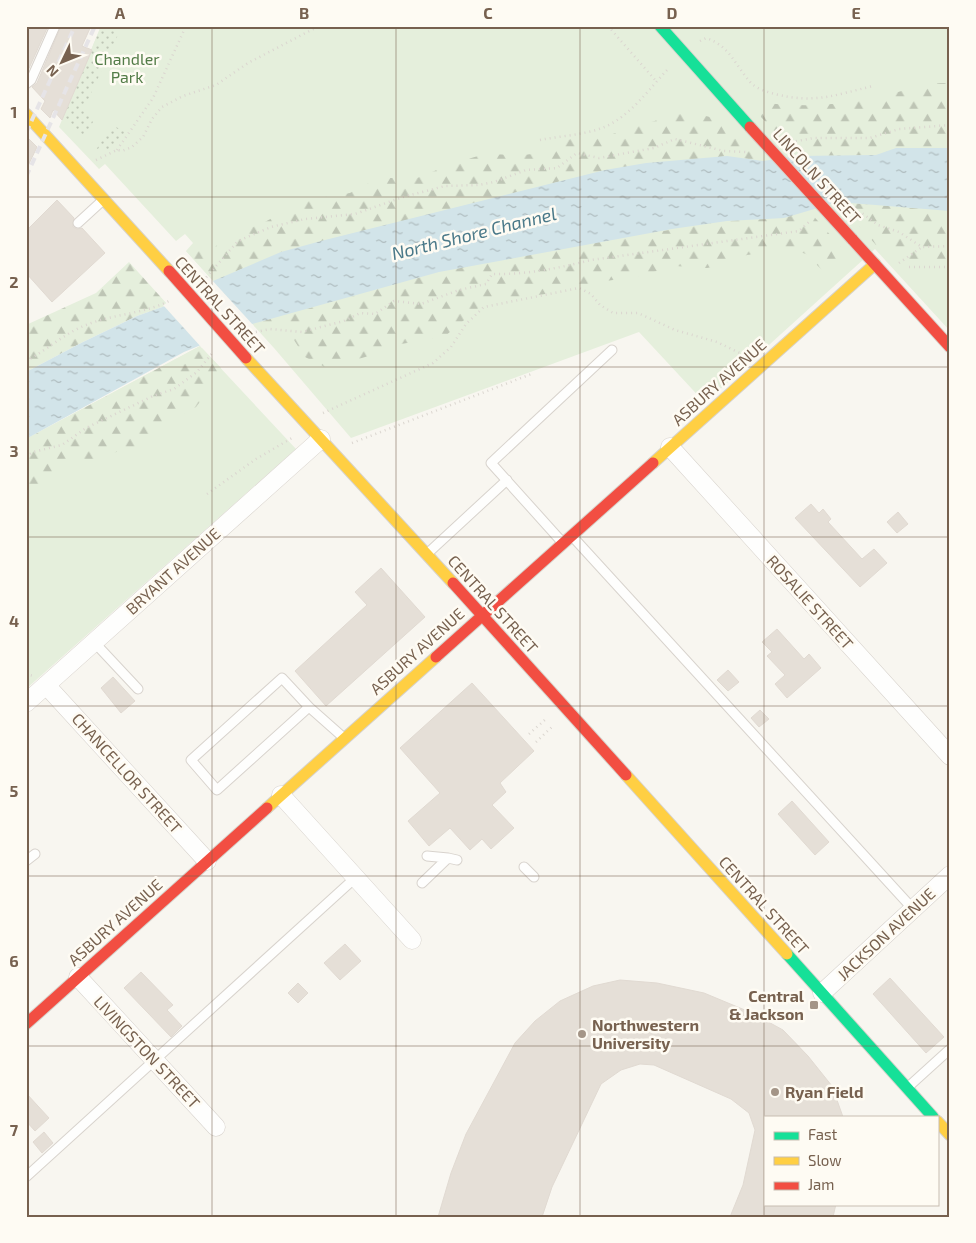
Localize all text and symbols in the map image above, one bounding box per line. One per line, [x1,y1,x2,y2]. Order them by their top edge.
text: A [115,3,126,22]
text: B [299,3,309,22]
text: C [483,3,493,22]
text: D [667,3,678,22]
text: E [851,3,861,22]
north arrow [38,38,88,88]
park label: Chandler Park [94,49,160,86]
text: N [42,62,62,81]
text: 1 [11,102,17,121]
street label: LINCOLN STREET [770,124,865,227]
water label: North Shore Channel [389,202,558,264]
street label: CENTRAL STREET [171,252,269,358]
text: 2 [9,272,19,291]
street label: ASBURY AVENUE [668,334,770,429]
text: 3 [9,441,19,460]
street label: BRYANT AVENUE [122,523,224,618]
street label: CENTRAL STREET [444,551,542,657]
street label: ROSALIE STREET [763,551,858,653]
street label: ASBURY AVENUE [366,603,468,698]
text: 4 [9,611,19,630]
street label: CHANCELLOR STREET [69,709,186,837]
text: 5 [10,781,19,800]
street label: CENTRAL STREET [715,852,813,958]
street label: ASBURY AVENUE [64,874,166,969]
street label: JACKSON AVENUE [833,883,939,984]
text: 6 [9,951,19,970]
place label: Central & Jackson [729,986,805,1023]
street label: LIVINGSTON STREET [90,992,204,1112]
marker: Central & Jackson [808,999,820,1011]
place label: Northwestern University [592,1015,699,1053]
marker: Northwestern University [576,1028,588,1040]
place label: Ryan Field [785,1082,864,1102]
marker: Ryan Field [769,1086,781,1098]
legend [764,1116,938,1206]
text: 7 [10,1120,19,1139]
text: Fast [808,1125,838,1143]
text: Slow [808,1151,842,1169]
text: Jam [808,1175,834,1193]

